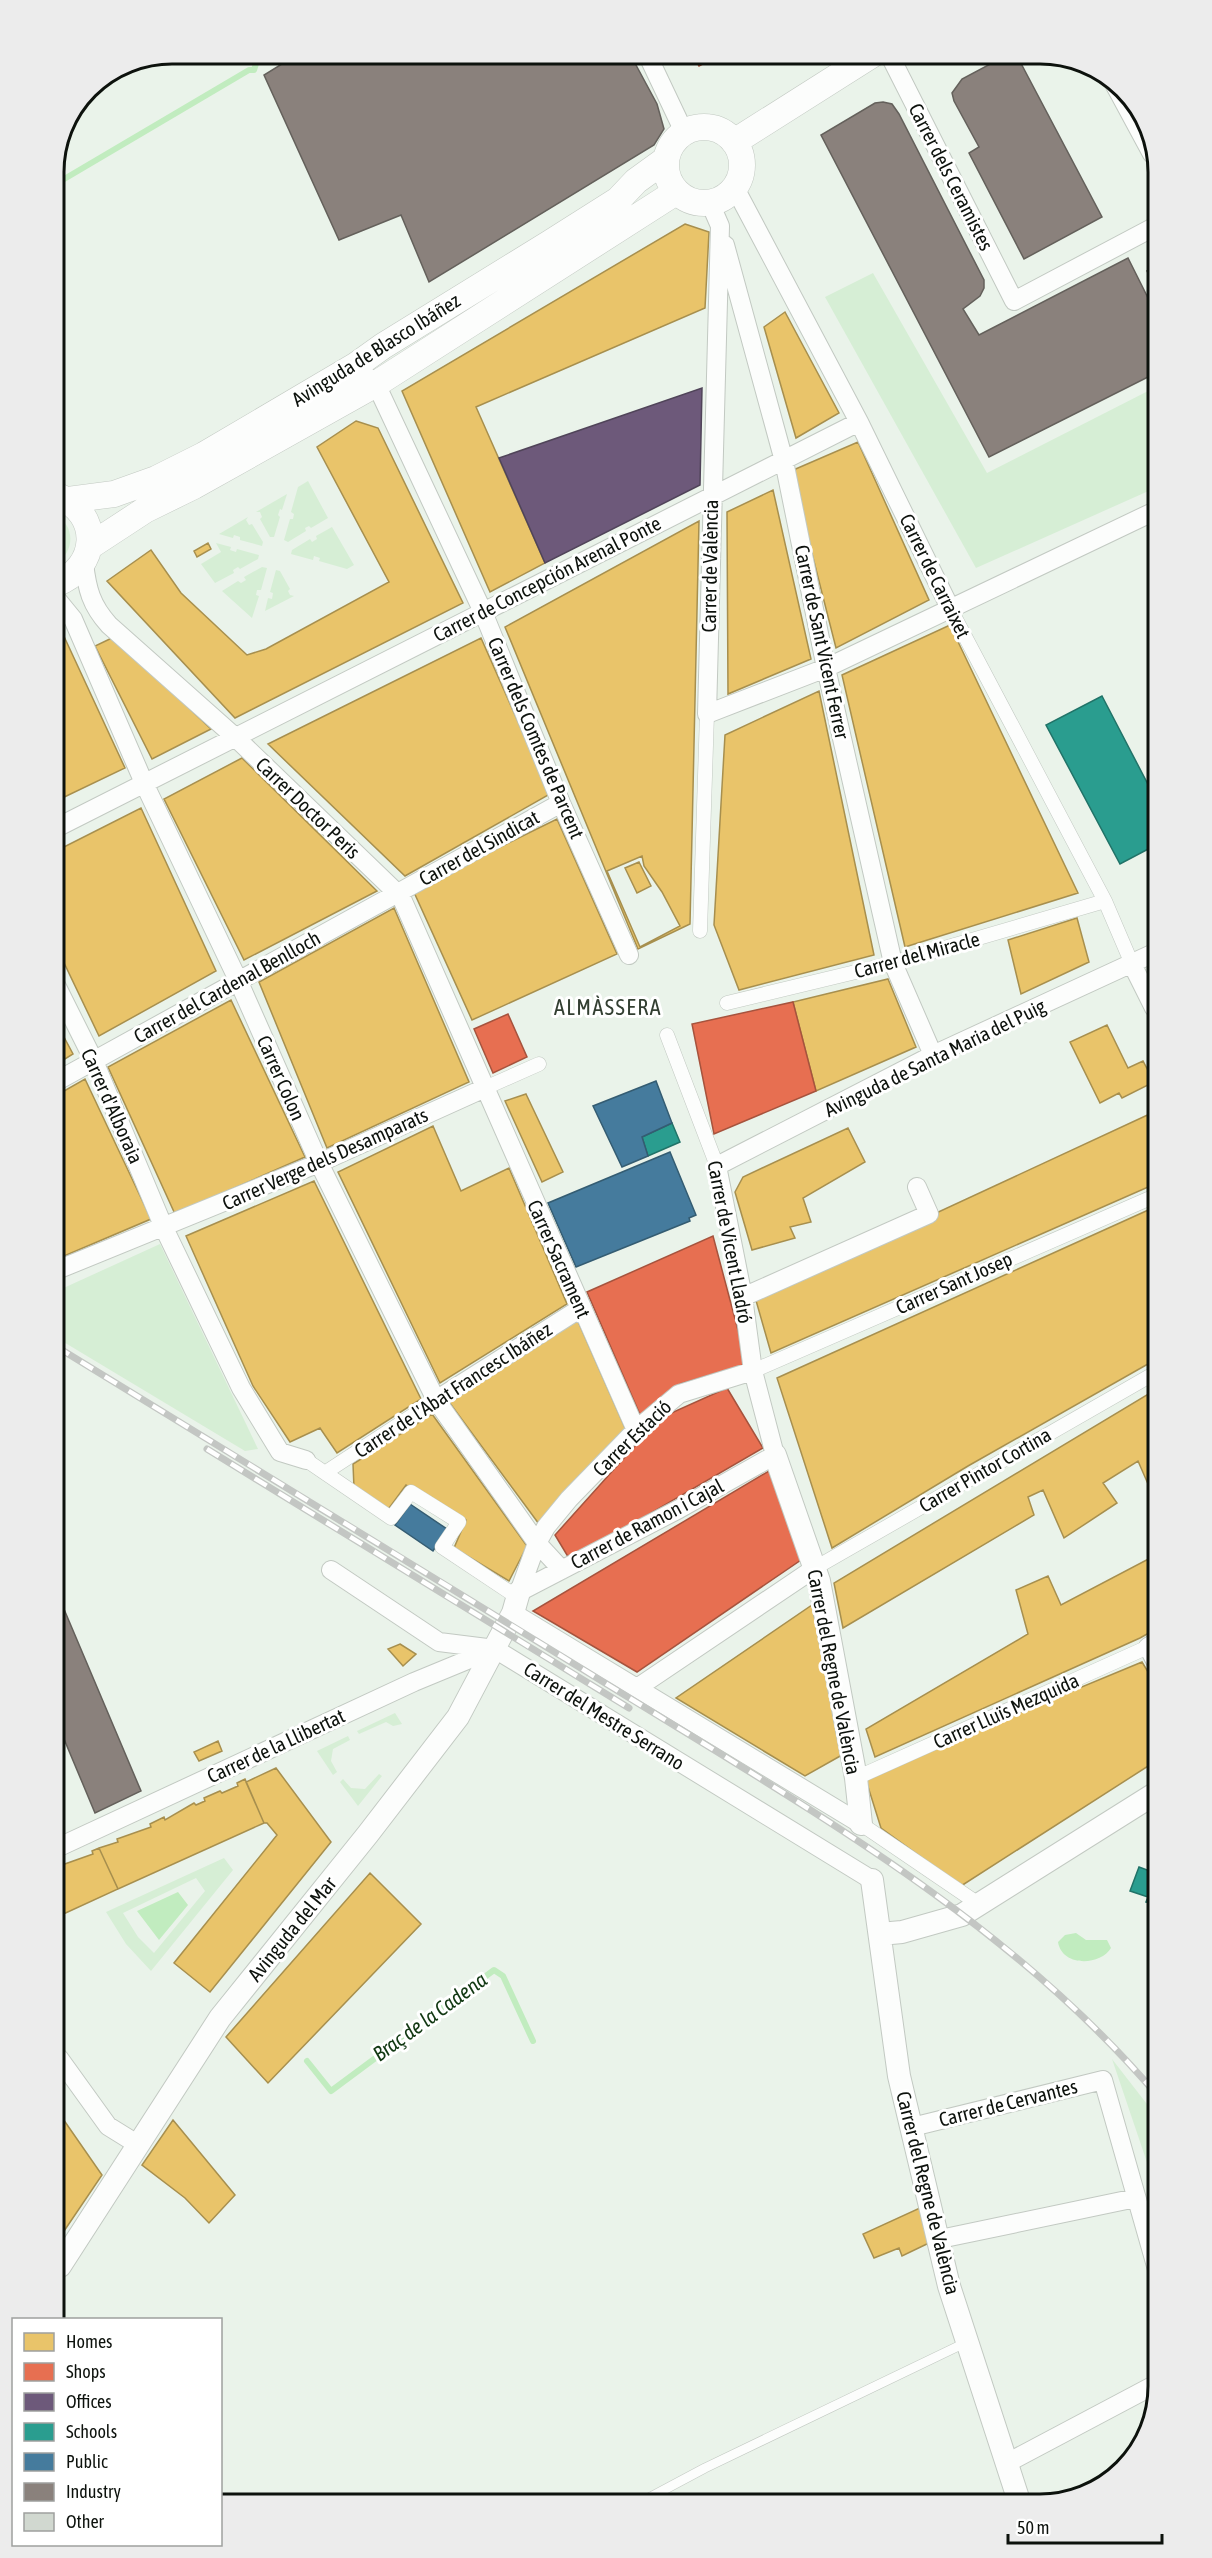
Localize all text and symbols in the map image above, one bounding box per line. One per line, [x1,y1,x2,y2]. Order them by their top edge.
street label: Carrer dels Ceramistes [904,99,998,254]
street label: Avinguda de Blasco Ibáñez [287,288,464,411]
street label: Carrer de València [697,499,722,633]
street label: Carrer de Carraixet [895,510,976,642]
street label: Carrer de Concepción Arenal Ponte [429,511,664,646]
street label: Carrer de Sant Vicent Ferrer [791,543,855,742]
street label: Carrer dels Comtes de Parcent [484,634,589,842]
street label: Carrer Doctor Peris [252,752,365,863]
street label: Carrer del Sindicat [415,805,543,890]
street label: Carrer del Cardenal Benlloch [130,926,324,1047]
street label: Carrer del Miracle [852,927,982,982]
district label: ALMÀSSERA [554,994,662,1020]
street label: Avinguda de Santa Maria del Puig [820,994,1049,1121]
street label: Carrer Colon [253,1032,310,1124]
street label: Carrer d'Alboraia [77,1045,148,1167]
street label: Carrer Verge dels Desamparats [218,1103,431,1214]
street label: Carrer de Vicent Lladró [703,1159,758,1325]
street label: Carrer Sacrament [523,1196,596,1322]
street label: Carrer Sant Josep [892,1247,1016,1318]
street label: Carrer de l'Abat Francesc Ibáñez [350,1317,556,1462]
street label: Carrer Estació [588,1395,676,1481]
street label: Carrer Pintor Cortina [915,1422,1055,1517]
street label: Carrer de Ramon i Cajal [567,1473,728,1574]
street label: Carrer del Regne de València [803,1567,866,1776]
street label: Carrer del Mestre Serrano [520,1657,689,1774]
street label: Carrer Lluïs Mezquida [929,1668,1082,1753]
street label: Carrer de la Llibertat [203,1704,348,1787]
street label: Avinguda del Mar [243,1871,341,1985]
water label: Braç de la Cadena [368,1967,491,2066]
street label: Carrer de Cervantes [936,2074,1079,2131]
street label: Carrer del Regne de València [892,2089,965,2297]
legend [12,2318,222,2546]
text: Homes [66,2331,112,2352]
text: Shops [66,2361,106,2382]
text: Offices [66,2391,112,2412]
text: Schools [66,2421,117,2442]
text: Public [66,2451,108,2472]
text: Industry [66,2481,121,2502]
scale bar [1008,2507,1162,2545]
text: Other [66,2511,105,2532]
text: 50 m [1017,2517,1049,2538]

